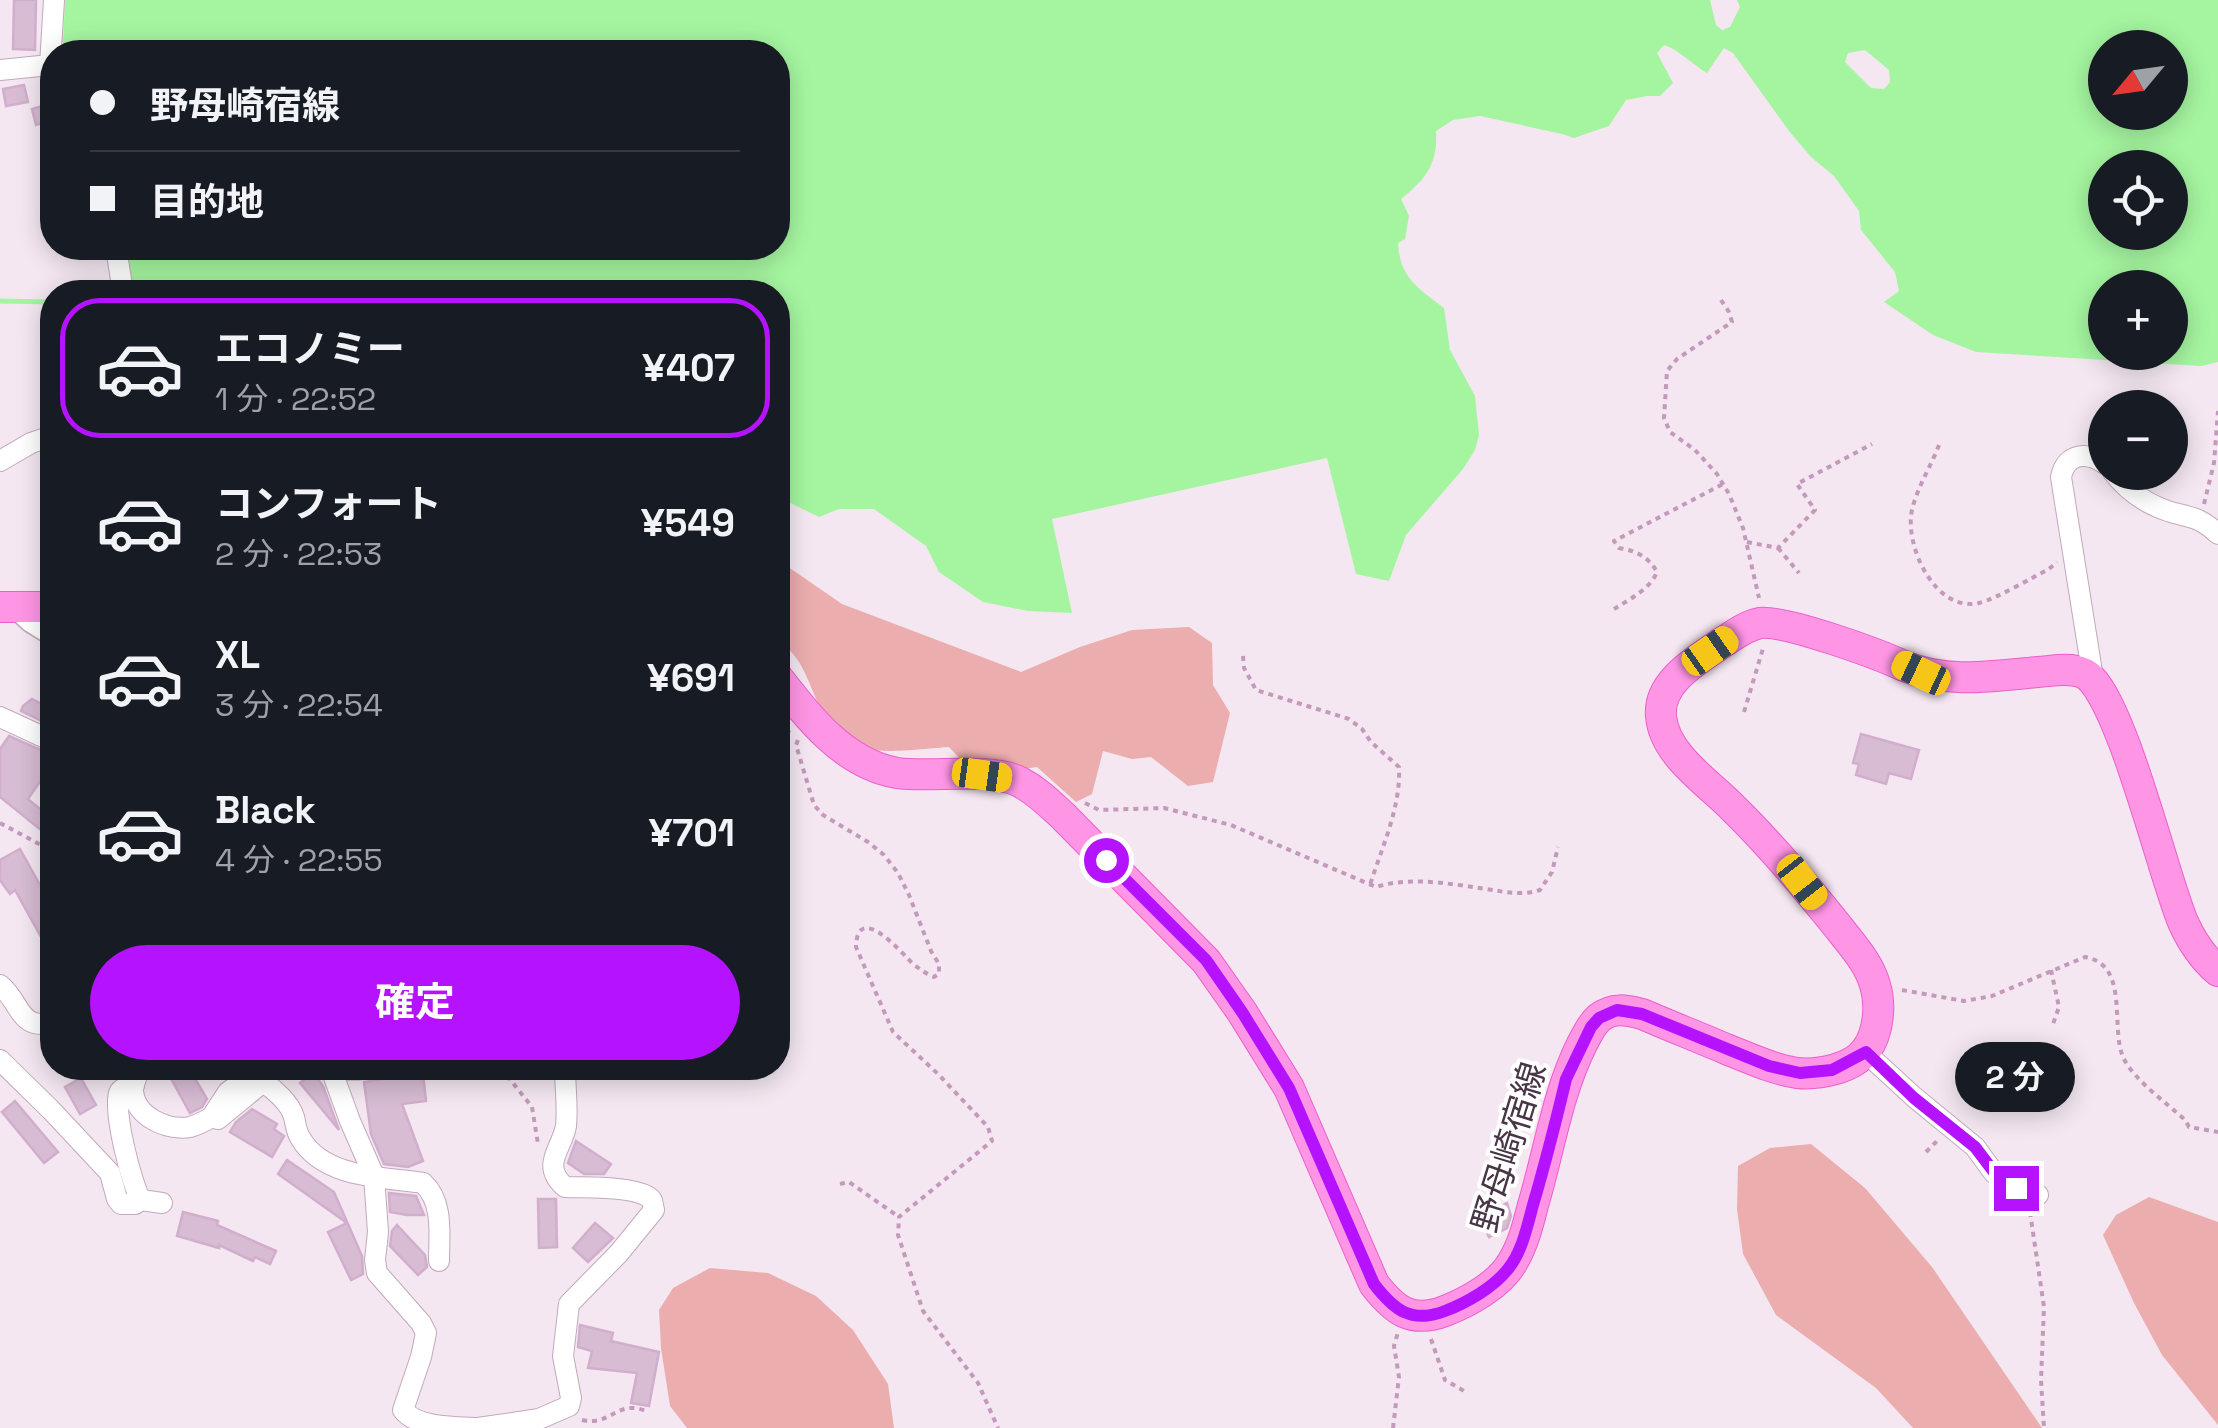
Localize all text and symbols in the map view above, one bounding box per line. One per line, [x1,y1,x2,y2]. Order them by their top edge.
north arrow [2088,30,2188,130]
map controls [2088,30,2188,490]
text: 野母崎宿線 [150,82,340,130]
button: locate [2088,150,2188,250]
text: 目的地 [150,178,264,226]
button: + [2088,270,2188,370]
icon: car [95,323,185,413]
text: エコノミー [215,325,405,373]
text: ¥407 [642,344,735,392]
text: 1 分 · 22:52 [215,379,376,419]
button: − [2088,390,2188,490]
icon: car [95,478,185,568]
text: コンフォート [215,480,442,528]
text: ¥549 [641,499,735,547]
text: 2 分 · 22:53 [215,534,382,574]
car [1677,622,1743,680]
text: XL [215,631,260,679]
icon: car [95,633,185,723]
car [1887,647,1955,699]
text: ¥691 [647,654,735,702]
text: 3 分 · 22:54 [215,685,383,725]
car [950,756,1014,794]
text: Black [215,786,316,834]
icon: car [95,788,185,878]
text: ¥701 [649,809,735,857]
route start [1084,838,1129,883]
text: 4 分 · 22:55 [215,840,383,880]
car [1772,849,1832,915]
button: 確定 [90,945,740,1060]
callout: 2 分 [1956,1043,2076,1113]
street label: 野母崎宿線 [1462,1057,1556,1237]
text: 2 分 [1985,1057,2045,1097]
route end [1994,1166,2039,1211]

